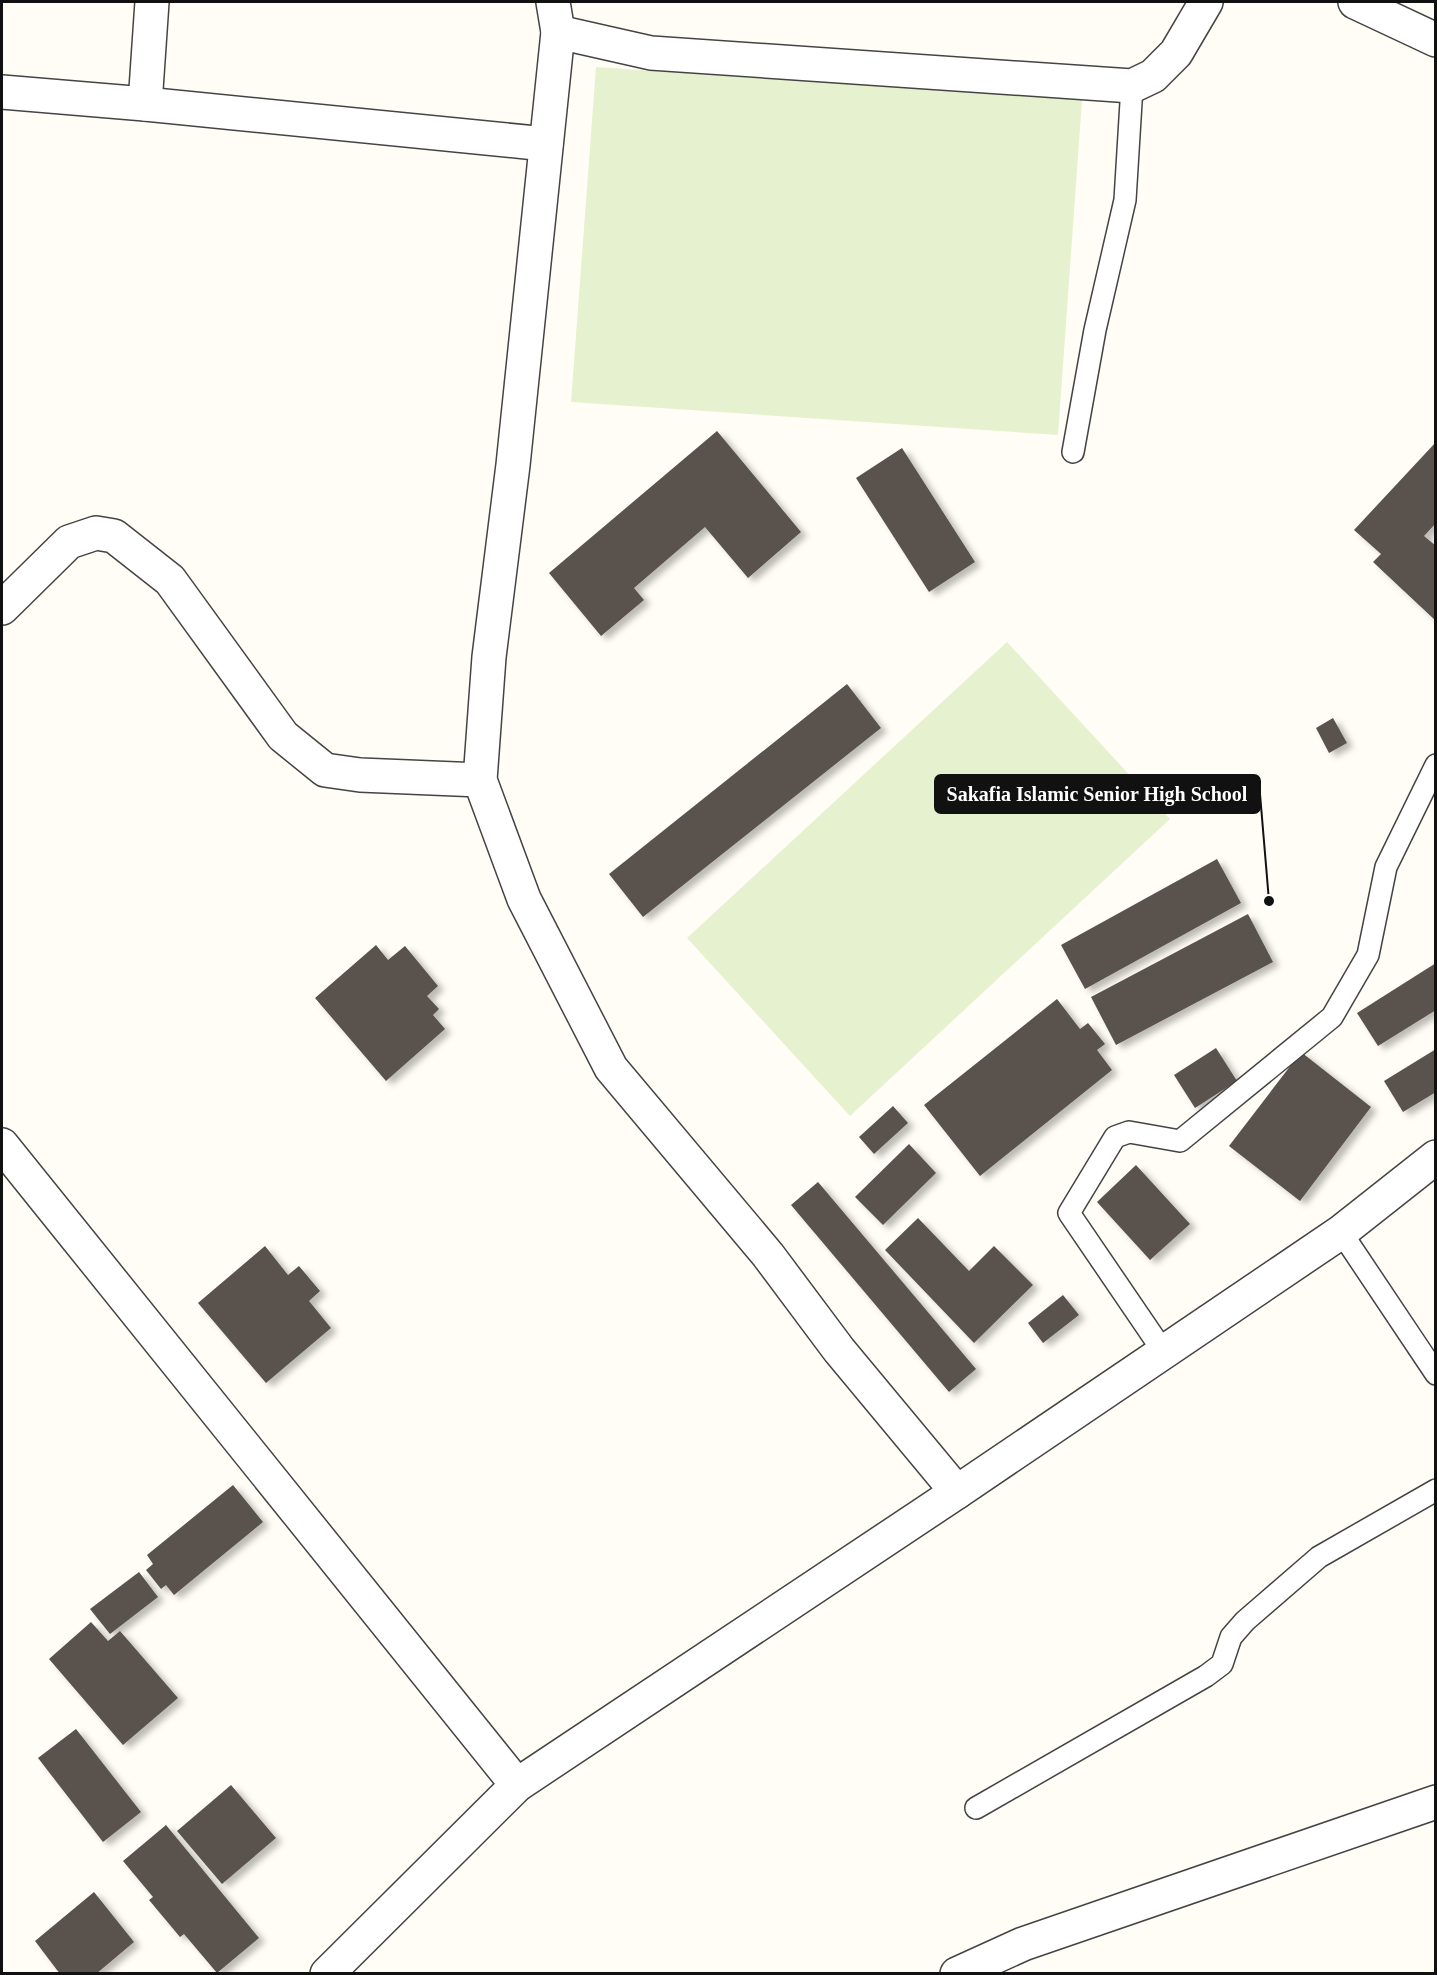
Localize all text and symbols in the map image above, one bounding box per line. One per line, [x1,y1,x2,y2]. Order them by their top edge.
callout: Sakafia Islamic Senior High School [935,775,1260,813]
text: Sakafia Islamic Senior High School [947,783,1248,806]

